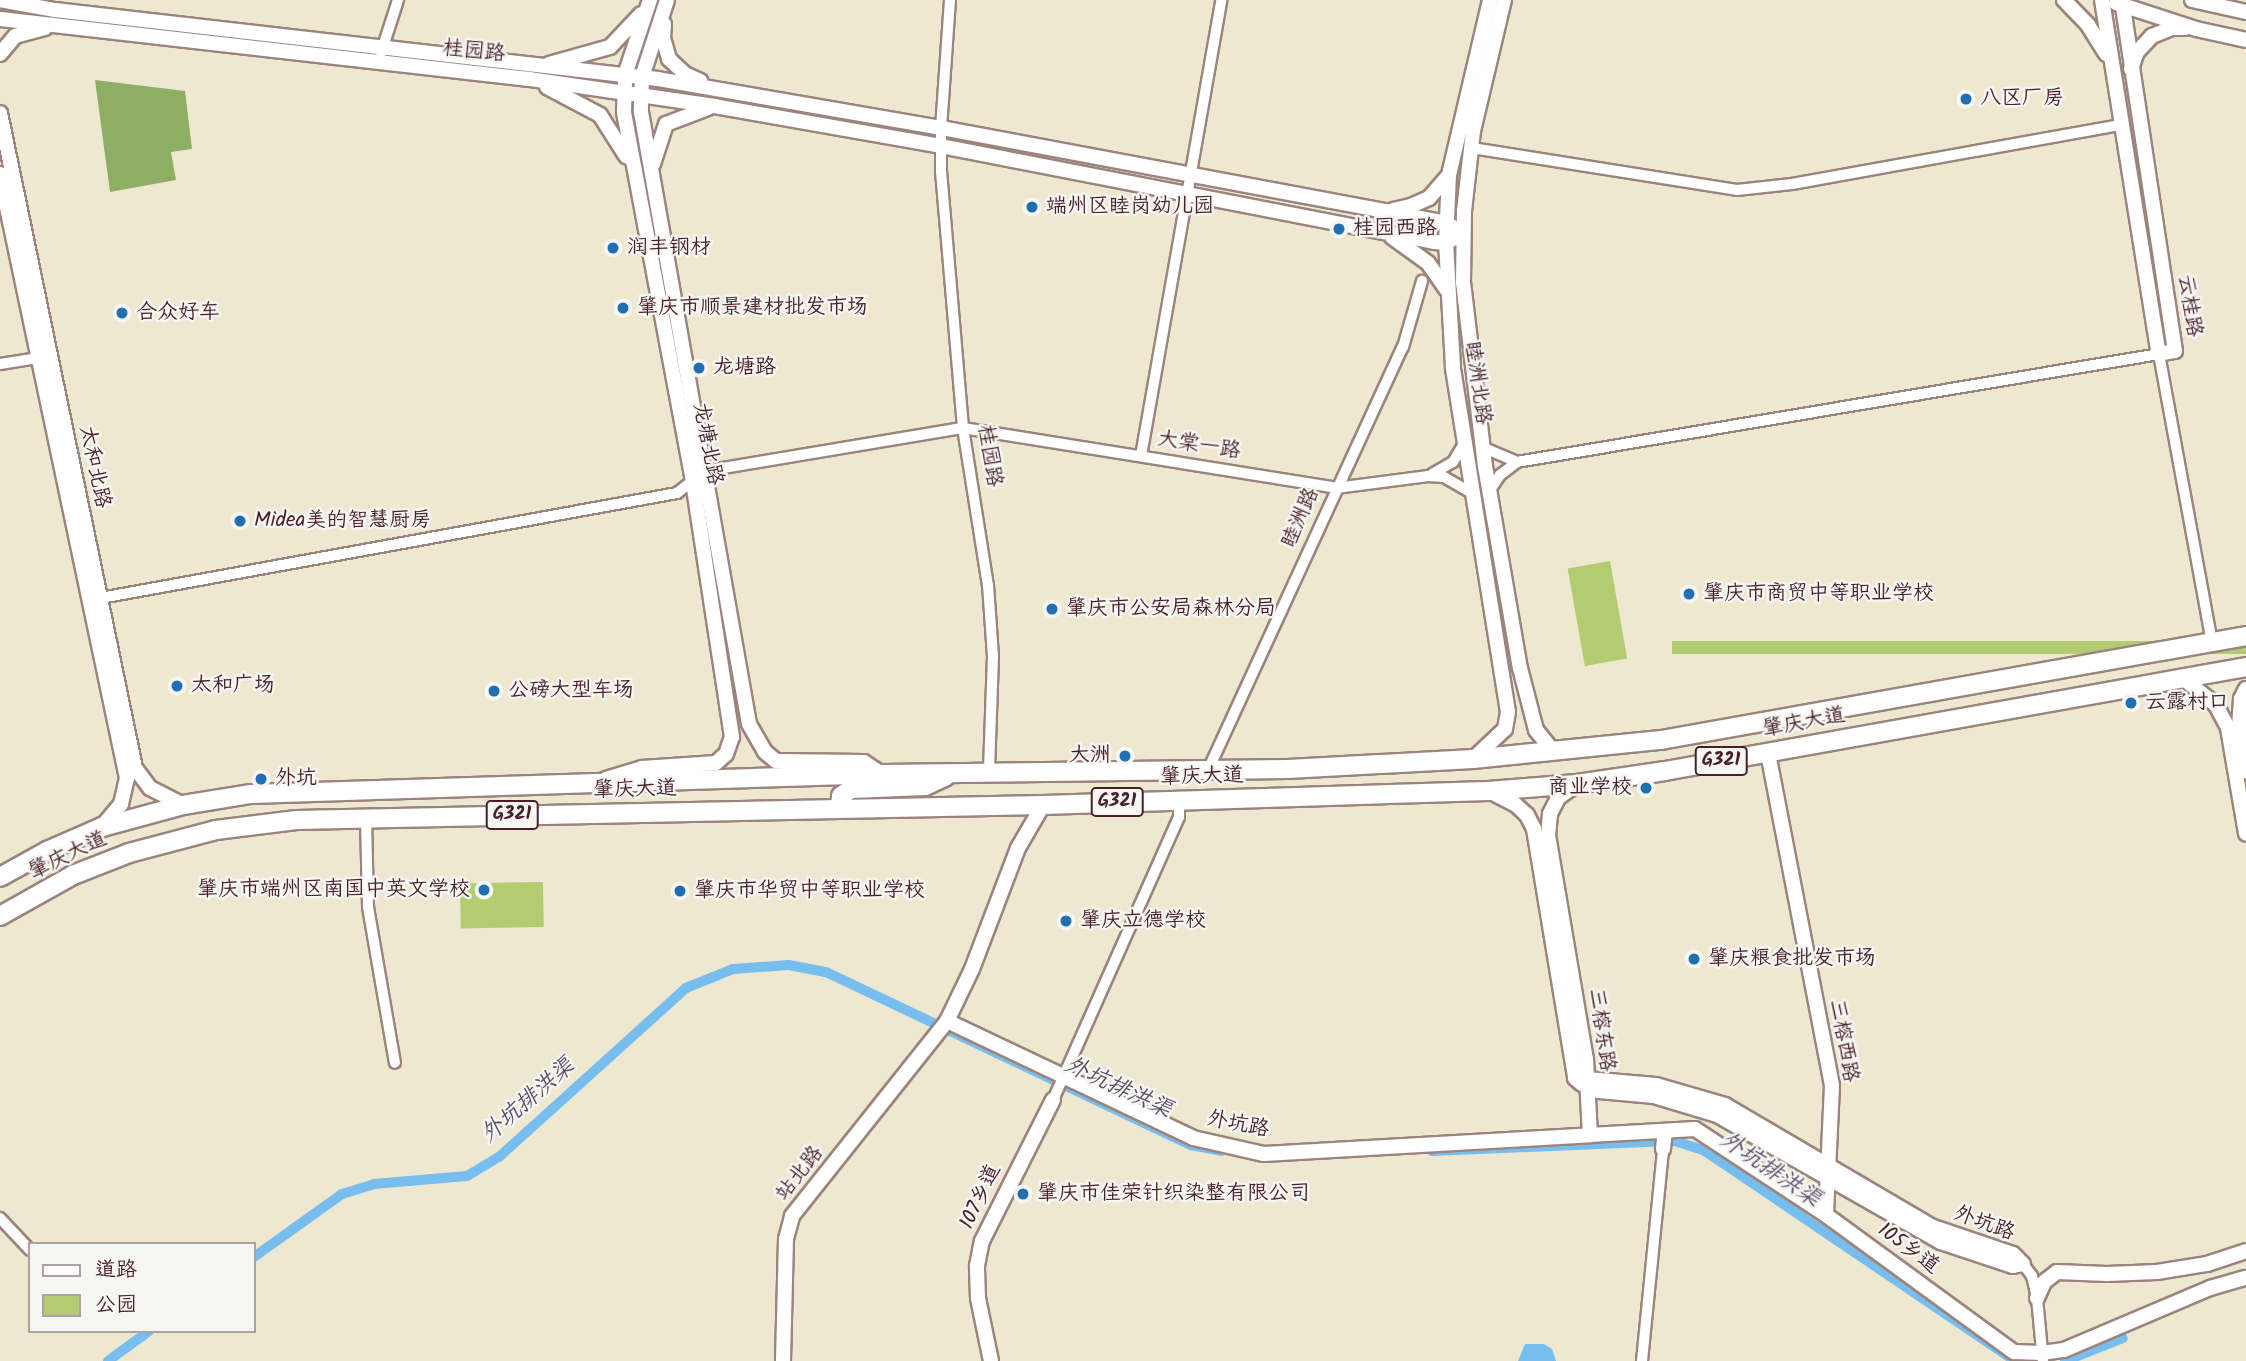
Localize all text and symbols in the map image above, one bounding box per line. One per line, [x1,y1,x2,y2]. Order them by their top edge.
street label: 桂园路 [441,36,507,68]
place label: 八区厂房 [1980,86,2064,112]
marker: 八区厂房 [1958,91,1974,107]
place label: 端州区睦岗幼儿园 [1046,194,1214,220]
marker: 端州区睦岗幼儿园 [1024,199,1040,215]
place label: 桂园西路 [1353,216,1437,242]
marker: 桂园西路 [1331,221,1347,237]
place label: 润丰钢材 [627,235,711,261]
marker: 润丰钢材 [605,240,621,256]
street label: 云桂路 [2172,273,2206,339]
place label: 肇庆市顺景建材批发市场 [637,295,868,321]
place label: 合众好车 [136,300,220,326]
marker: 肇庆市顺景建材批发市场 [615,300,631,316]
marker: 合众好车 [114,305,130,321]
street label: 睦洲北路 [1459,340,1495,426]
place label: 龙塘路 [713,355,776,381]
marker: 龙塘路 [691,360,707,376]
street label: 龙塘北路 [687,400,727,488]
street label: 太和北路 [73,423,115,511]
street label: 桂园路 [972,423,1006,489]
street label: 大棠一路 [1156,427,1242,465]
street label: 睦洲路 [1277,484,1325,552]
place label: Midea美的智慧厨房 [254,508,431,534]
marker: Midea美的智慧厨房 [232,513,248,529]
place label: 肇庆市商贸中等职业学校 [1703,581,1934,607]
marker: 肇庆市商贸中等职业学校 [1681,586,1697,602]
place label: 肇庆市公安局森林分局 [1066,596,1276,622]
marker: 肇庆市公安局森林分局 [1044,601,1060,617]
place label: 太和广场 [191,673,275,699]
marker: 太和广场 [169,678,185,694]
place label: 公磅大型车场 [508,678,634,704]
marker: 公磅大型车场 [486,683,502,699]
place label: 云露村口 [2145,690,2229,716]
marker: 云露村口 [2123,695,2139,711]
street label: 肇庆大道 [1760,703,1848,743]
place label: 大洲 [1069,743,1111,769]
road number: G321 [1693,746,1749,776]
marker: 大洲 [1117,748,1133,764]
street label: 肇庆大道 [1160,764,1244,790]
place label: 外坑 [275,766,317,792]
marker: 外坑 [253,771,269,787]
place label: 商业学校 [1548,775,1632,801]
street label: 肇庆大道 [593,777,677,803]
marker: 商业学校 [1638,780,1654,796]
road number: G321 [1089,786,1145,818]
road number: G321 [484,800,540,830]
street label: 肇庆大道 [25,827,111,885]
place label: 肇庆市端州区南国中英文学校 [197,877,470,903]
place label: 肇庆市华贸中等职业学校 [694,878,925,904]
marker: 肇庆市端州区南国中英文学校 [476,882,492,898]
marker: 肇庆市华贸中等职业学校 [672,883,688,899]
place label: 肇庆立德学校 [1080,908,1206,934]
marker: 肇庆立德学校 [1058,913,1074,929]
place label: 肇庆粮食批发市场 [1708,946,1876,972]
marker: 肇庆粮食批发市场 [1686,951,1702,967]
street label: 三榕东路 [1583,987,1619,1073]
street label: 三榕西路 [1823,997,1863,1085]
water label: 外坑排洪渠 [1060,1051,1176,1125]
water label: 外坑排洪渠 [476,1053,580,1149]
street label: 外坑路 [1205,1107,1271,1143]
water label: 外坑排洪渠 [1715,1126,1825,1214]
street label: 站北路 [771,1141,829,1207]
street label: 107乡道 [955,1161,1007,1233]
place label: 肇庆市佳荣针织染整有限公司 [1037,1181,1310,1207]
marker: 肇庆市佳荣针织染整有限公司 [1015,1186,1031,1202]
street label: 外坑路 [1950,1201,2018,1247]
street label: 105乡道 [1872,1218,1944,1280]
legend [28,1242,256,1333]
text: 道路 [95,1254,137,1287]
text: 公园 [95,1289,137,1322]

